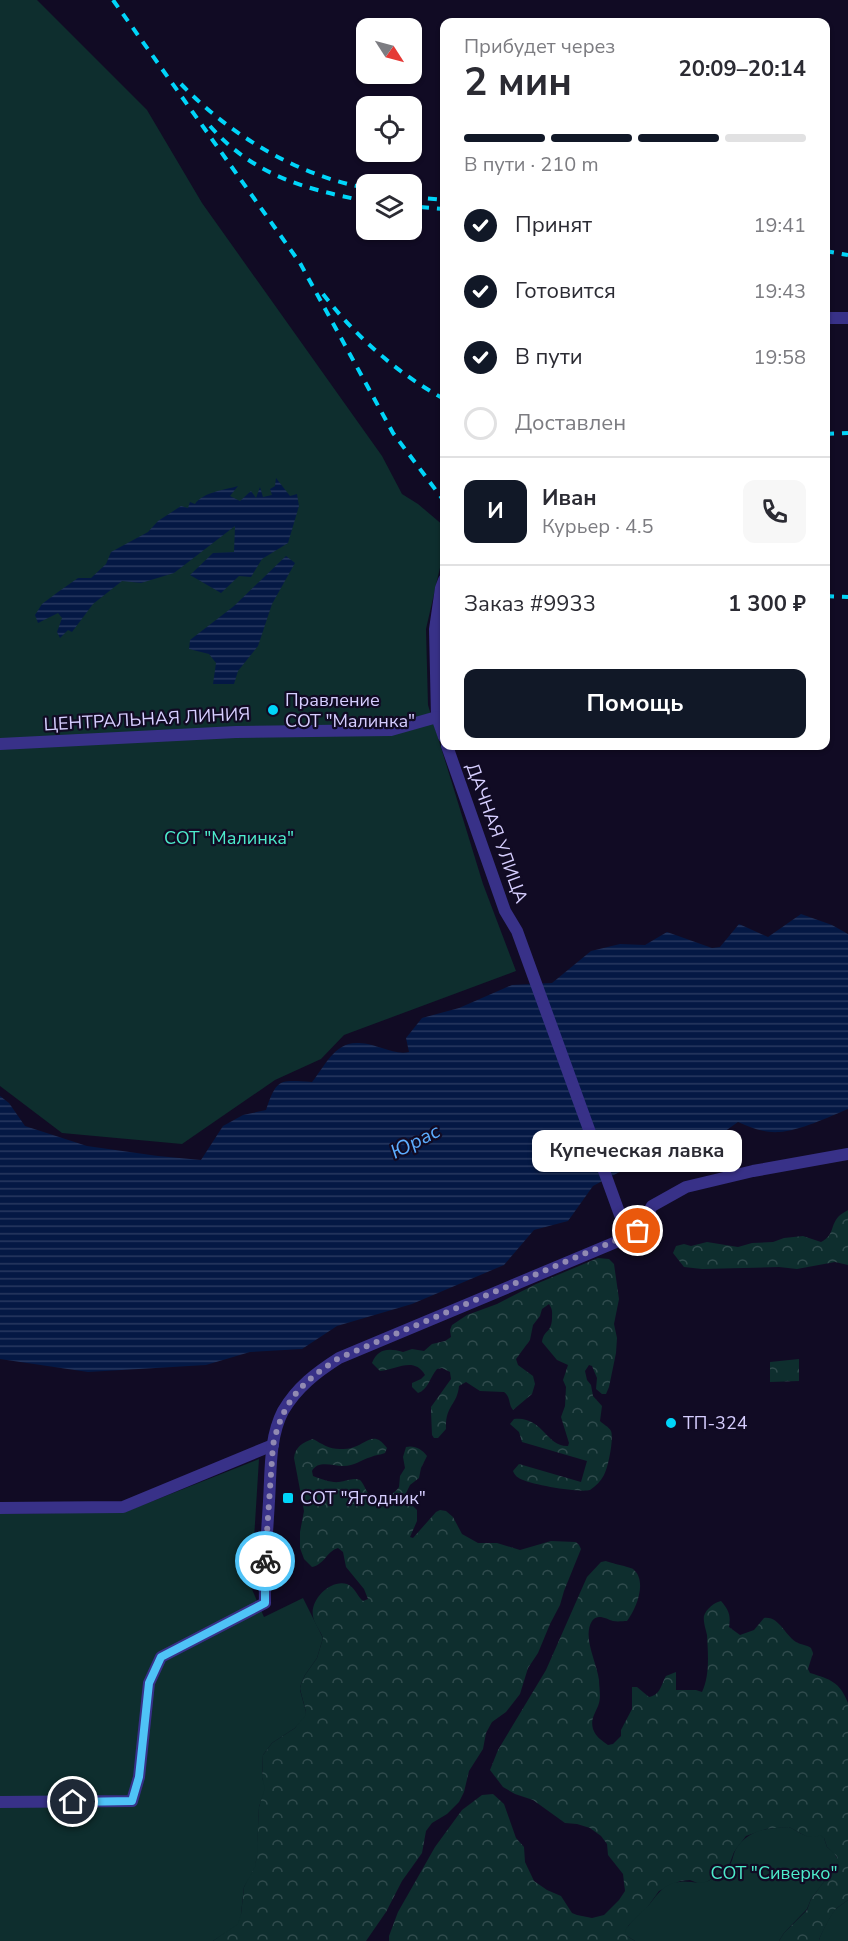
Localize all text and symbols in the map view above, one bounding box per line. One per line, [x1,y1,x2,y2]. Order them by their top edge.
north arrow [356,18,422,84]
map controls [356,18,422,240]
text: Прибудет через [464,33,615,60]
text: 20:09–20:14 [678,54,806,84]
text: 2 мин [464,56,572,109]
button: locate [356,96,422,162]
text: В пути · 210 m [464,151,599,178]
button: layers [356,174,422,240]
icon: check [464,209,497,242]
text: Принят [515,210,592,240]
text: 19:41 [753,212,806,239]
icon: check [464,275,497,308]
text: Готовится [515,276,616,306]
text: 19:43 [753,278,806,305]
icon: check [464,341,497,374]
text: В пути [515,342,583,372]
text: 19:58 [753,344,806,371]
text: Доставлен [515,408,626,438]
button: phone [743,480,806,543]
text: Иван [542,483,597,513]
text: И [487,496,504,526]
text: Курьер · 4.5 [542,513,654,540]
text: Заказ #9933 [464,589,596,619]
text: 1 300 ₽ [728,589,806,619]
button: Помощь [464,669,806,738]
place label: Правление СОТ "Малинка" [285,688,415,733]
street label: ЦЕНТРАЛЬНАЯ ЛИНИЯ [43,702,251,736]
marker: Правление СОТ "Малинка" [266,703,280,717]
street label: ДАЧНАЯ УЛИЦА [460,759,534,907]
park label: СОТ "Малинка" [164,826,294,850]
water label: Юрас [386,1117,445,1165]
callout: Купеческая лавка [533,1129,743,1171]
text: Купеческая лавка [549,1137,725,1164]
pin [612,1205,663,1256]
icon: bag [621,1214,654,1247]
place label: ТП-324 [683,1411,748,1435]
marker: ТП-324 [664,1416,678,1430]
place label: СОТ "Ягодник" [300,1486,426,1510]
marker: СОТ "Ягодник" [281,1491,295,1505]
courier [235,1531,295,1591]
icon: bike [249,1545,282,1578]
pin [47,1776,98,1827]
icon: home [56,1785,89,1818]
park label: СОТ "Сиверко" [710,1861,838,1885]

